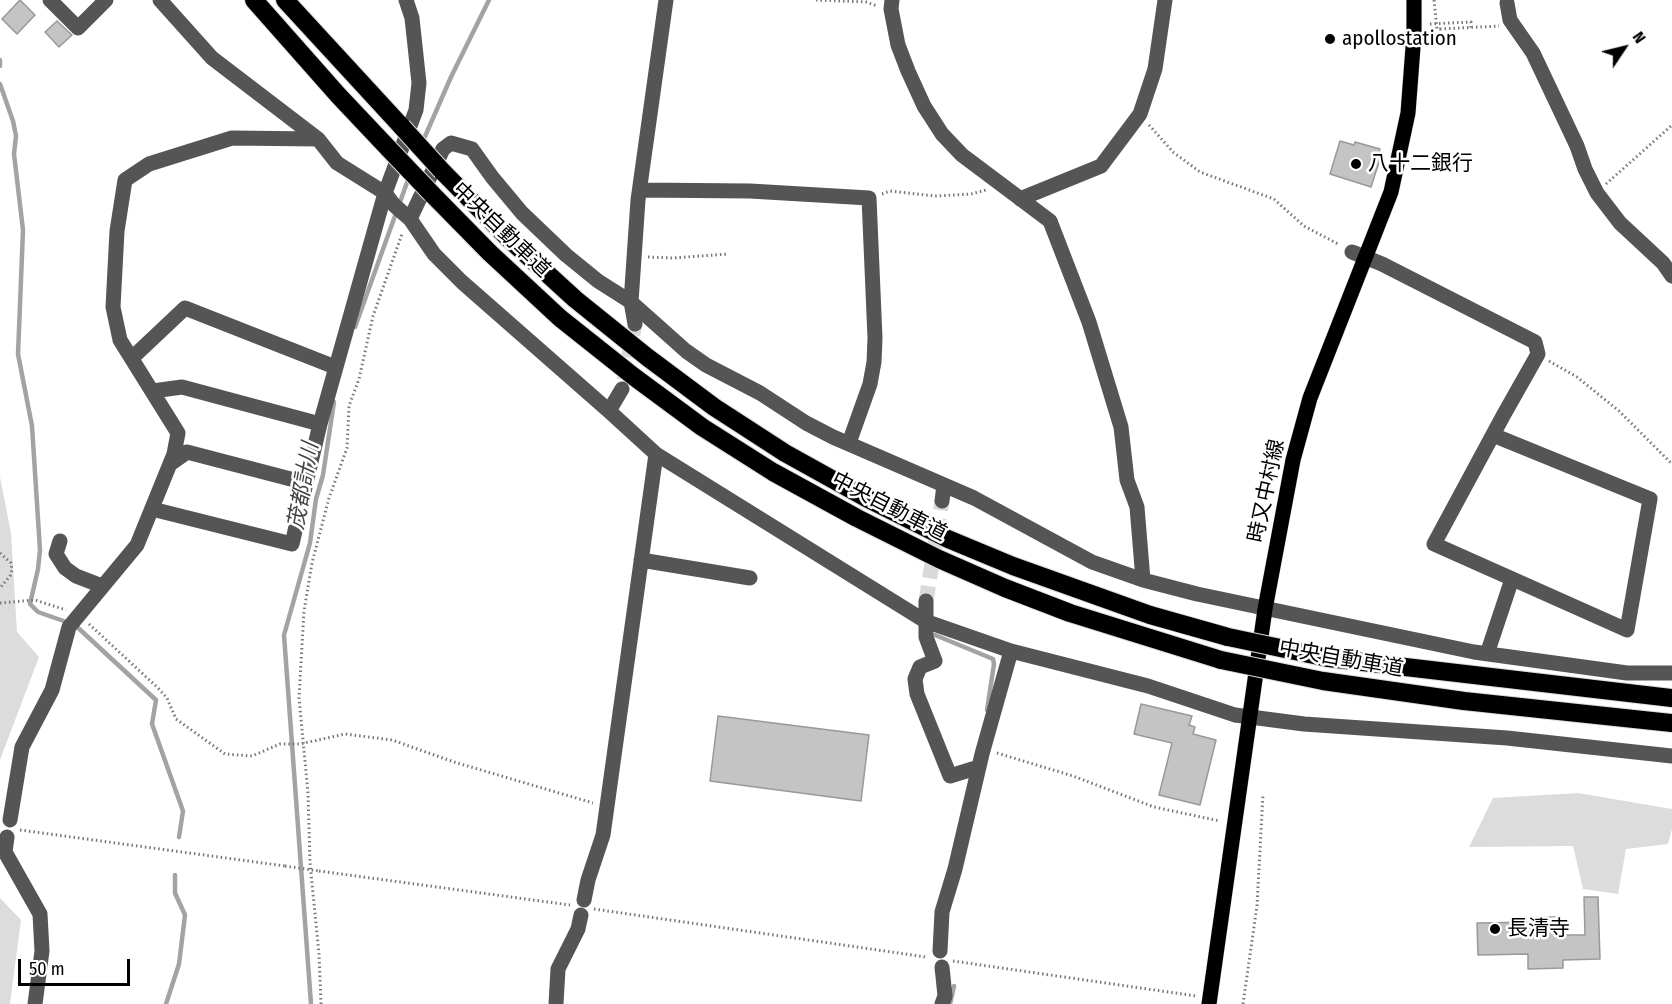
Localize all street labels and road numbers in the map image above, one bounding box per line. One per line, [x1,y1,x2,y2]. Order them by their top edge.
street label: 中央自動車道 [447,177,555,283]
street label: 時又中村線 [1244,437,1290,545]
street label: 中央自動車道 [827,467,951,547]
street label: 中央自動車道 [1277,636,1405,682]

